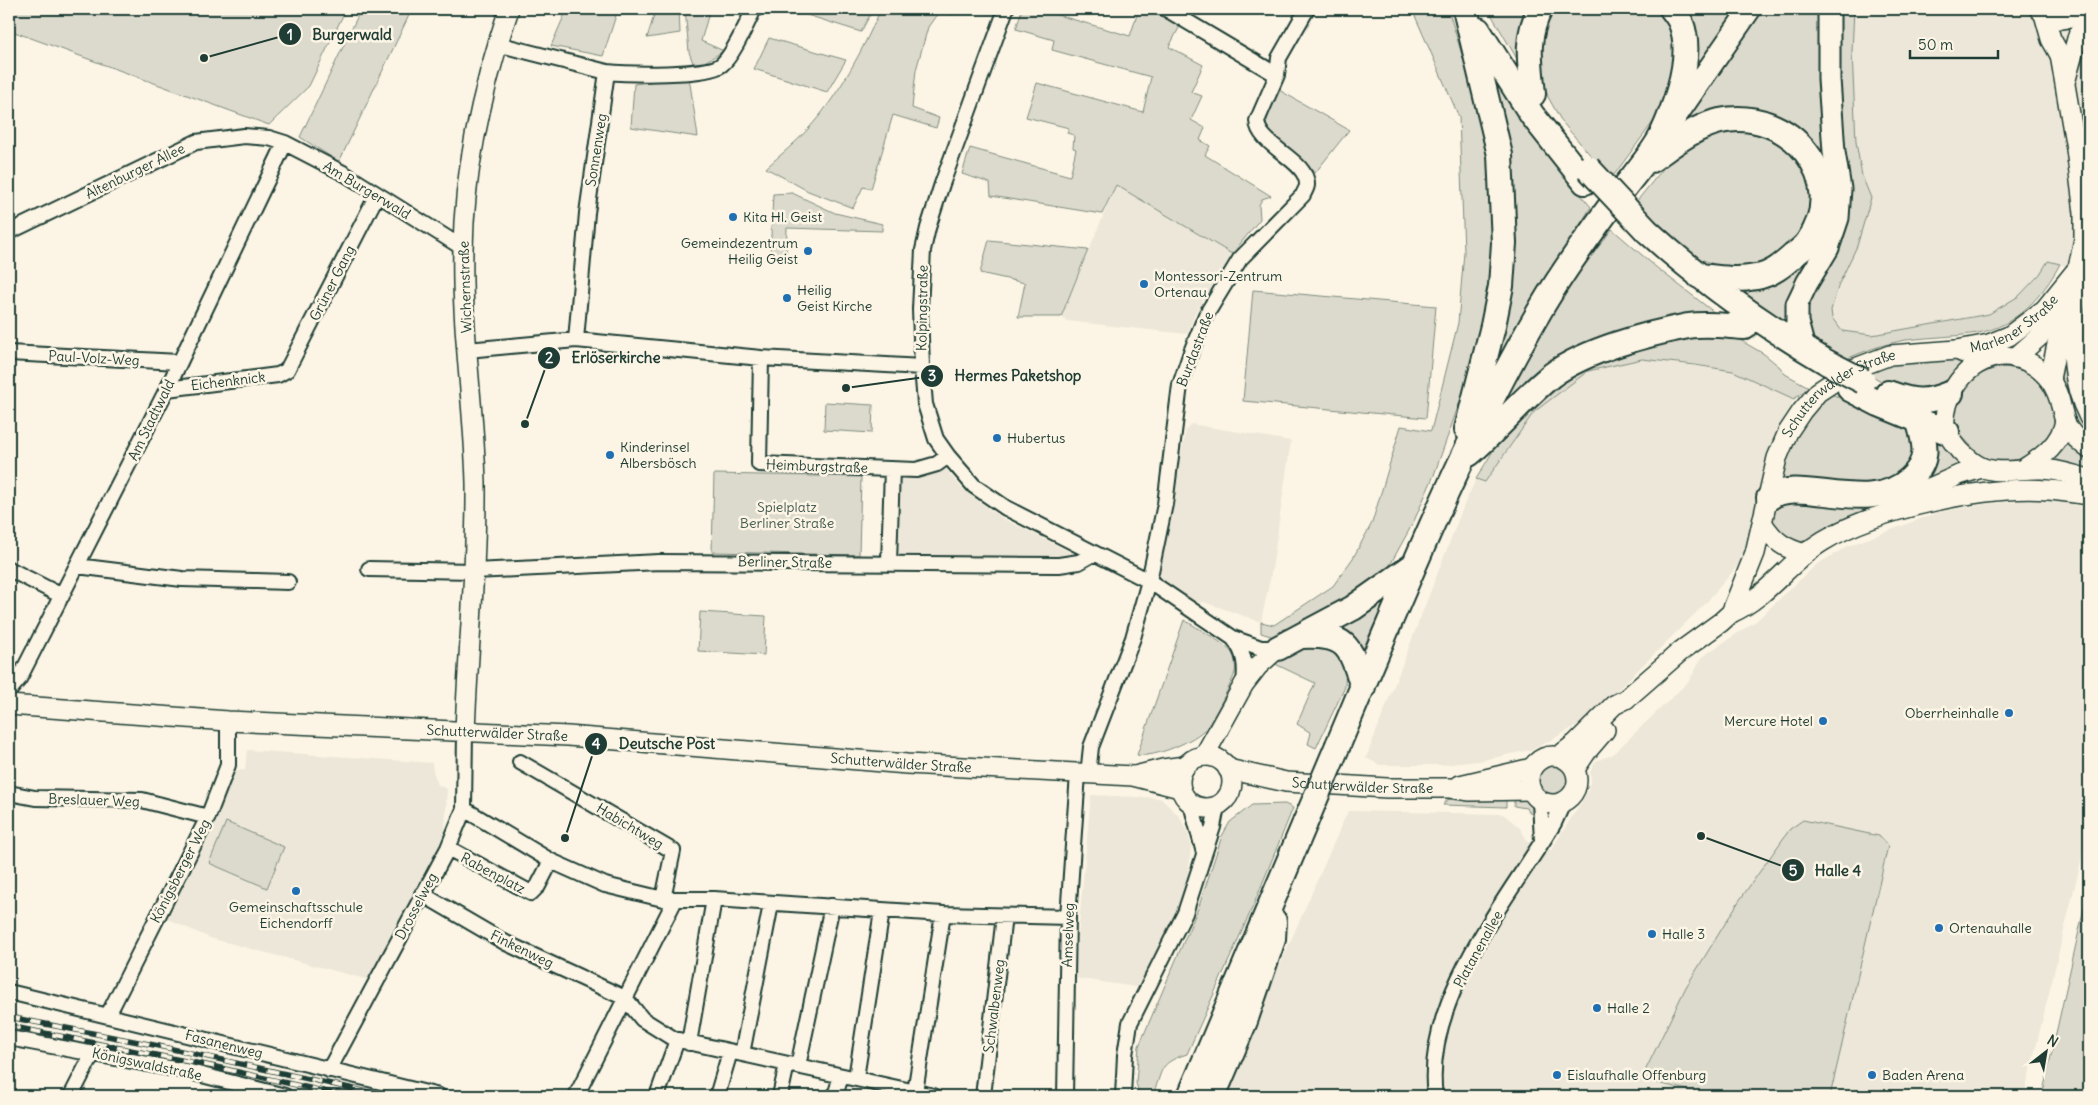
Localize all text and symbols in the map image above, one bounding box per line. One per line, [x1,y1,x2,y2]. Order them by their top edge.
callout: Burgerwald [277,19,402,49]
text: 1 [287,25,293,44]
text: Burgerwald [312,25,392,45]
scale bar [1910,28,1998,60]
text: 50 m [1918,35,1953,54]
street label: Sonnenweg [581,112,611,188]
street label: Altenburger Allee [82,139,188,203]
street label: Am Burgerwald [320,157,414,223]
place label: Kita Hl. Geist [743,208,822,226]
marker: Kita Hl. Geist [727,211,739,223]
place label: Gemeindezentrum Heilig Geist [681,234,798,268]
street label: Wichernstraße [454,241,476,333]
street label: Grüner Gang [305,242,359,324]
marker: Gemeindezentrum Heilig Geist [802,245,814,257]
street label: Kolpingstraße [912,265,932,351]
place label: Montessori-Zentrum Ortenau [1154,267,1282,301]
marker: Montessori-Zentrum Ortenau [1138,278,1150,290]
place label: Heilig Geist Kirche [797,281,872,315]
street label: Marlener Straße [1968,291,2062,356]
marker: Heilig Geist Kirche [781,292,793,304]
street label: Burdastraße [1172,309,1218,389]
callout: Erlöserkirche [536,343,670,373]
street label: Schutterwälder Straße [1778,346,1896,440]
street label: Paul-Volz-Weg [48,347,140,369]
text: 2 [545,348,553,367]
text: Erlöserkirche [571,348,661,367]
callout: Hermes Paketshop [919,361,1091,391]
text: 3 [928,366,936,385]
text: Hermes Paketshop [955,366,1082,386]
street label: Eichenknick [190,368,266,394]
street label: Am Stadtwald [124,376,178,464]
place label: Hubertus [1007,429,1065,447]
marker: Hubertus [991,432,1003,444]
place label: Kinderinsel Albersbösch [620,438,697,472]
marker: Kinderinsel Albersbösch [604,449,616,461]
street label: Heimburgstraße [766,455,868,477]
park label: Spielplatz Berliner Straße [740,498,834,532]
street label: Berliner Straße [738,552,832,572]
place label: Oberrheinhalle [1905,704,1999,722]
marker: Oberrheinhalle [2003,707,2015,719]
place label: Mercure Hotel [1724,712,1813,730]
marker: Mercure Hotel [1817,715,1829,727]
street label: Schutterwälder Straße [426,721,568,745]
callout: Deutsche Post [584,729,725,759]
text: 4 [592,734,601,753]
text: Deutsche Post [619,734,716,753]
street label: Schutterwälder Straße [830,749,972,776]
street label: Schutterwälder Straße [1291,773,1433,797]
street label: Breslauer Weg [48,789,140,811]
street label: Habichtweg [593,799,667,853]
street label: Königsberger Weg [146,816,214,926]
street label: Rabenplatz [458,848,529,898]
callout: Halle 4 [1780,855,1872,885]
text: 5 [1789,861,1798,880]
text: Halle 4 [1815,861,1862,880]
street label: Drosselweg [391,869,441,943]
marker: Gemeinschaftsschule Eichendorff [290,885,302,897]
place label: Gemeinschaftsschule Eichendorff [229,898,363,932]
street label: Amselweg [1058,902,1078,968]
street label: Platanenallee [1449,907,1507,991]
place label: Ortenauhalle [1949,919,2032,937]
marker: Ortenauhalle [1933,922,1945,934]
place label: Halle 3 [1662,925,1705,943]
street label: Finkenweg [487,926,557,972]
marker: Halle 3 [1646,928,1658,940]
street label: Schwalbenweg [979,958,1009,1054]
place label: Halle 2 [1607,999,1650,1017]
marker: Halle 2 [1591,1002,1603,1014]
street label: Fasanenweg [183,1026,265,1062]
north arrow [2020,1028,2070,1078]
text: N [2044,1031,2061,1051]
street label: Königswaldstraße [90,1044,204,1084]
place label: Eislaufhalle Offenburg [1567,1066,1706,1084]
place label: Baden Arena [1882,1066,1964,1084]
marker: Eislaufhalle Offenburg [1551,1069,1563,1081]
marker: Baden Arena [1866,1069,1878,1081]

